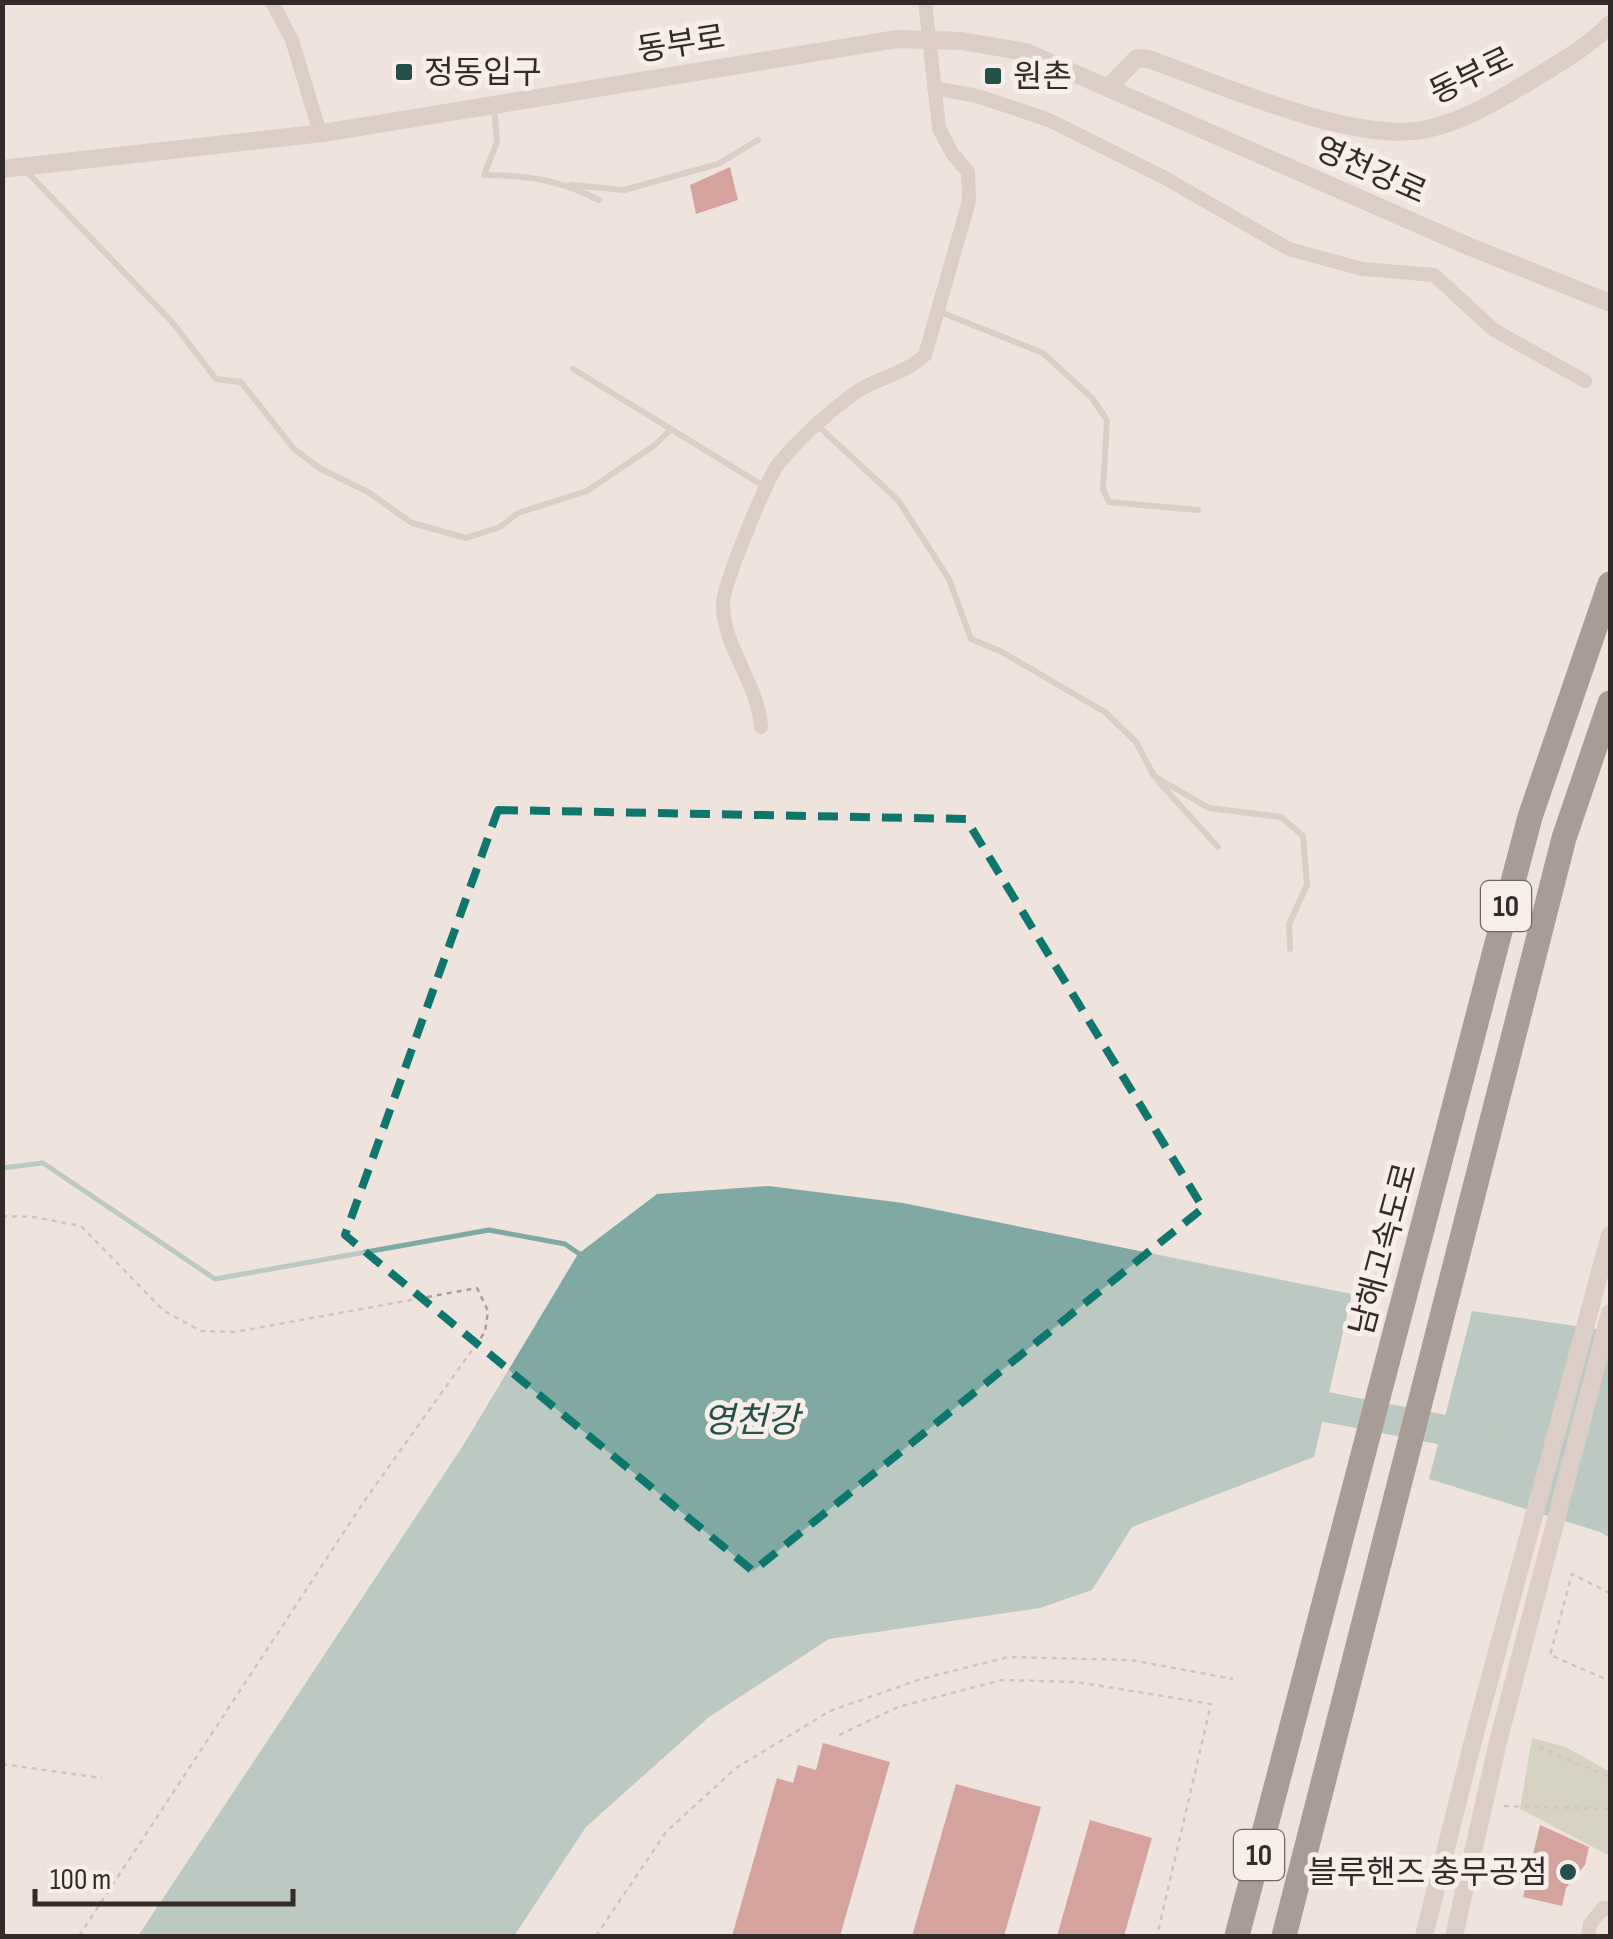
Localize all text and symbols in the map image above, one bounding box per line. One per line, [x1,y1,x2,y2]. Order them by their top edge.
street label: 동부로 [635,18,728,71]
street label: 동부로 [1423,39,1520,113]
place label: 정동입구 [424,54,542,93]
place label: 원촌 [1013,58,1072,97]
marker: 정동입구 [393,61,415,83]
marker: 원촌 [982,65,1004,87]
street label: 영천강로 [1309,130,1432,213]
road number: 10 [1481,881,1531,931]
street label: 남해고속도로 [1343,1159,1426,1340]
water label: 영천강 [703,1400,804,1443]
road number: 10 [1234,1830,1284,1880]
scale bar [35,1844,292,1906]
place label: 블루핸즈 충무공점 [1307,1854,1548,1893]
marker: 블루핸즈 충무공점 [1557,1861,1579,1883]
text: 100 m [50,1862,111,1898]

